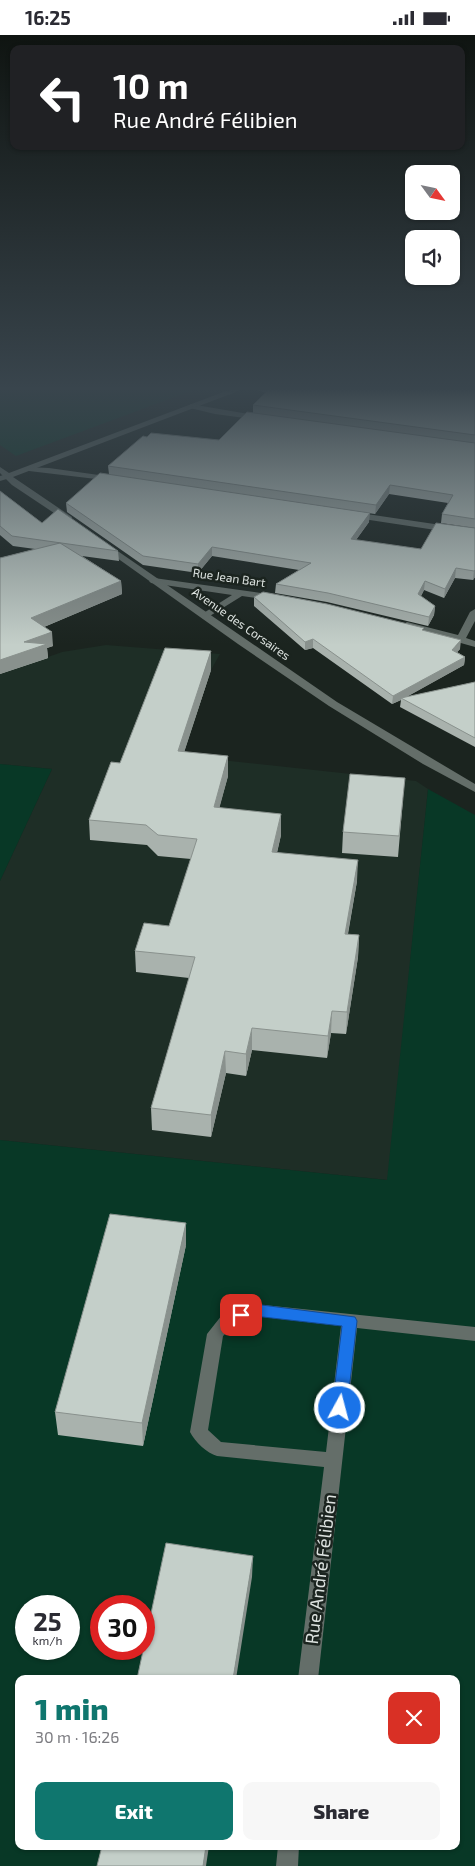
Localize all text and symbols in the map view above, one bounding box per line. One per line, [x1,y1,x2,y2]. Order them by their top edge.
text: 16:25 [25,6,71,29]
text: 10 m [113,64,189,106]
icon: left [30,65,95,130]
text: Rue André Félibien [113,106,298,132]
north arrow [405,165,460,220]
map controls [405,165,460,285]
button: sound [405,230,460,285]
street label: Rue Jean Bart [192,565,267,589]
street label: Avenue des Corsaires [190,584,293,662]
pin [220,1294,262,1336]
icon: arrive [227,1301,255,1329]
position arrow [313,1381,365,1433]
street label: Rue André Félibien [300,1493,340,1645]
speed limit sign: 30 [90,1595,155,1660]
text: 25 [33,1606,62,1636]
text: km/h [33,1633,62,1647]
text: 1 min [35,1690,109,1726]
button: close [388,1692,440,1744]
text: 30 m · 16:26 [35,1727,119,1746]
button: Exit [35,1782,233,1840]
button: Share [243,1782,440,1840]

